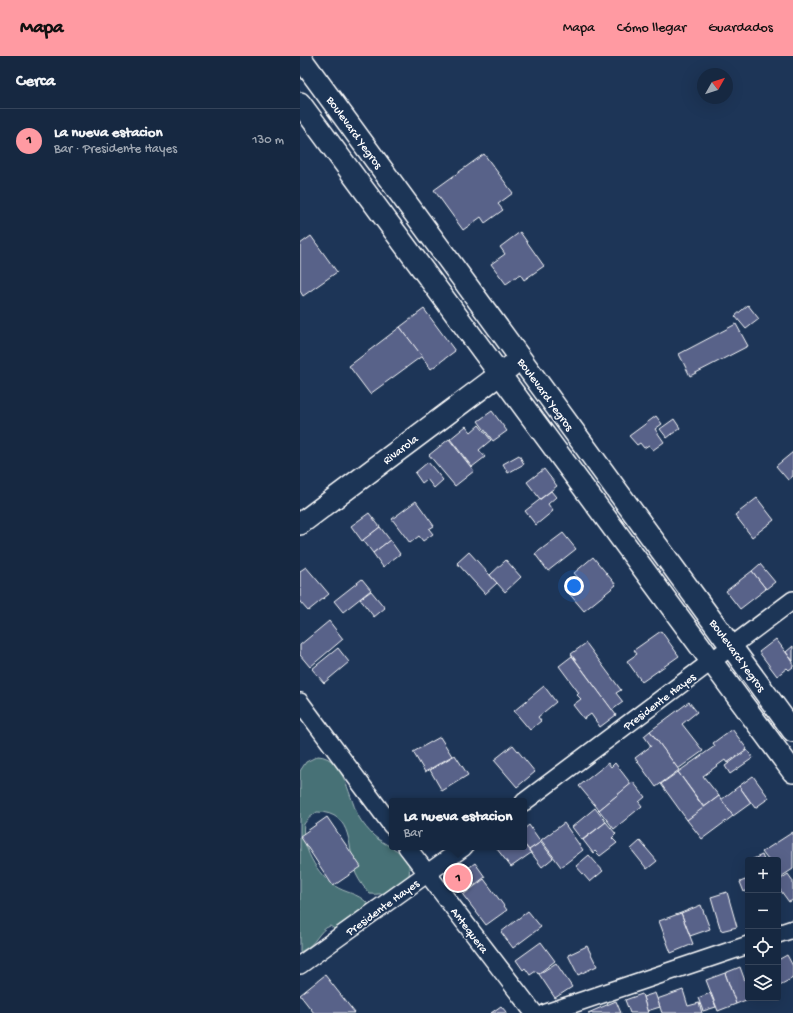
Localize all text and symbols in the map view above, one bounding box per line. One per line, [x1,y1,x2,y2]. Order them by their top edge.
text: Mapa [20,17,64,40]
text: Mapa [563,20,595,37]
text: Cómo llegar [617,20,686,37]
text: Guardados [708,20,773,37]
north arrow [697,68,733,104]
text: Cerca [16,72,55,92]
street label: Boulevard Yegros [322,93,385,173]
text: La nueva estacion [54,124,163,142]
text: 1 [26,133,32,148]
text: 130 m [252,133,284,148]
text: Bar · Presidente Hayes [54,142,177,157]
street label: Boulevard Yegros [513,355,576,435]
street label: Rivarola [381,433,422,468]
your location [564,576,584,596]
street label: Boulevard Yegros [705,616,768,696]
street label: Presidente Hayes [620,670,700,735]
popup [389,798,527,850]
text: La nueva estacion [404,808,512,826]
text: Bar [404,826,422,841]
map controls [745,857,781,1001]
button: + [745,857,781,893]
pin: 1 [445,863,471,893]
street label: Presidente Hayes [343,877,423,940]
button: − [745,893,781,929]
street label: Antequera [447,906,490,957]
button: locate [745,929,781,965]
button: layers [745,965,781,1001]

